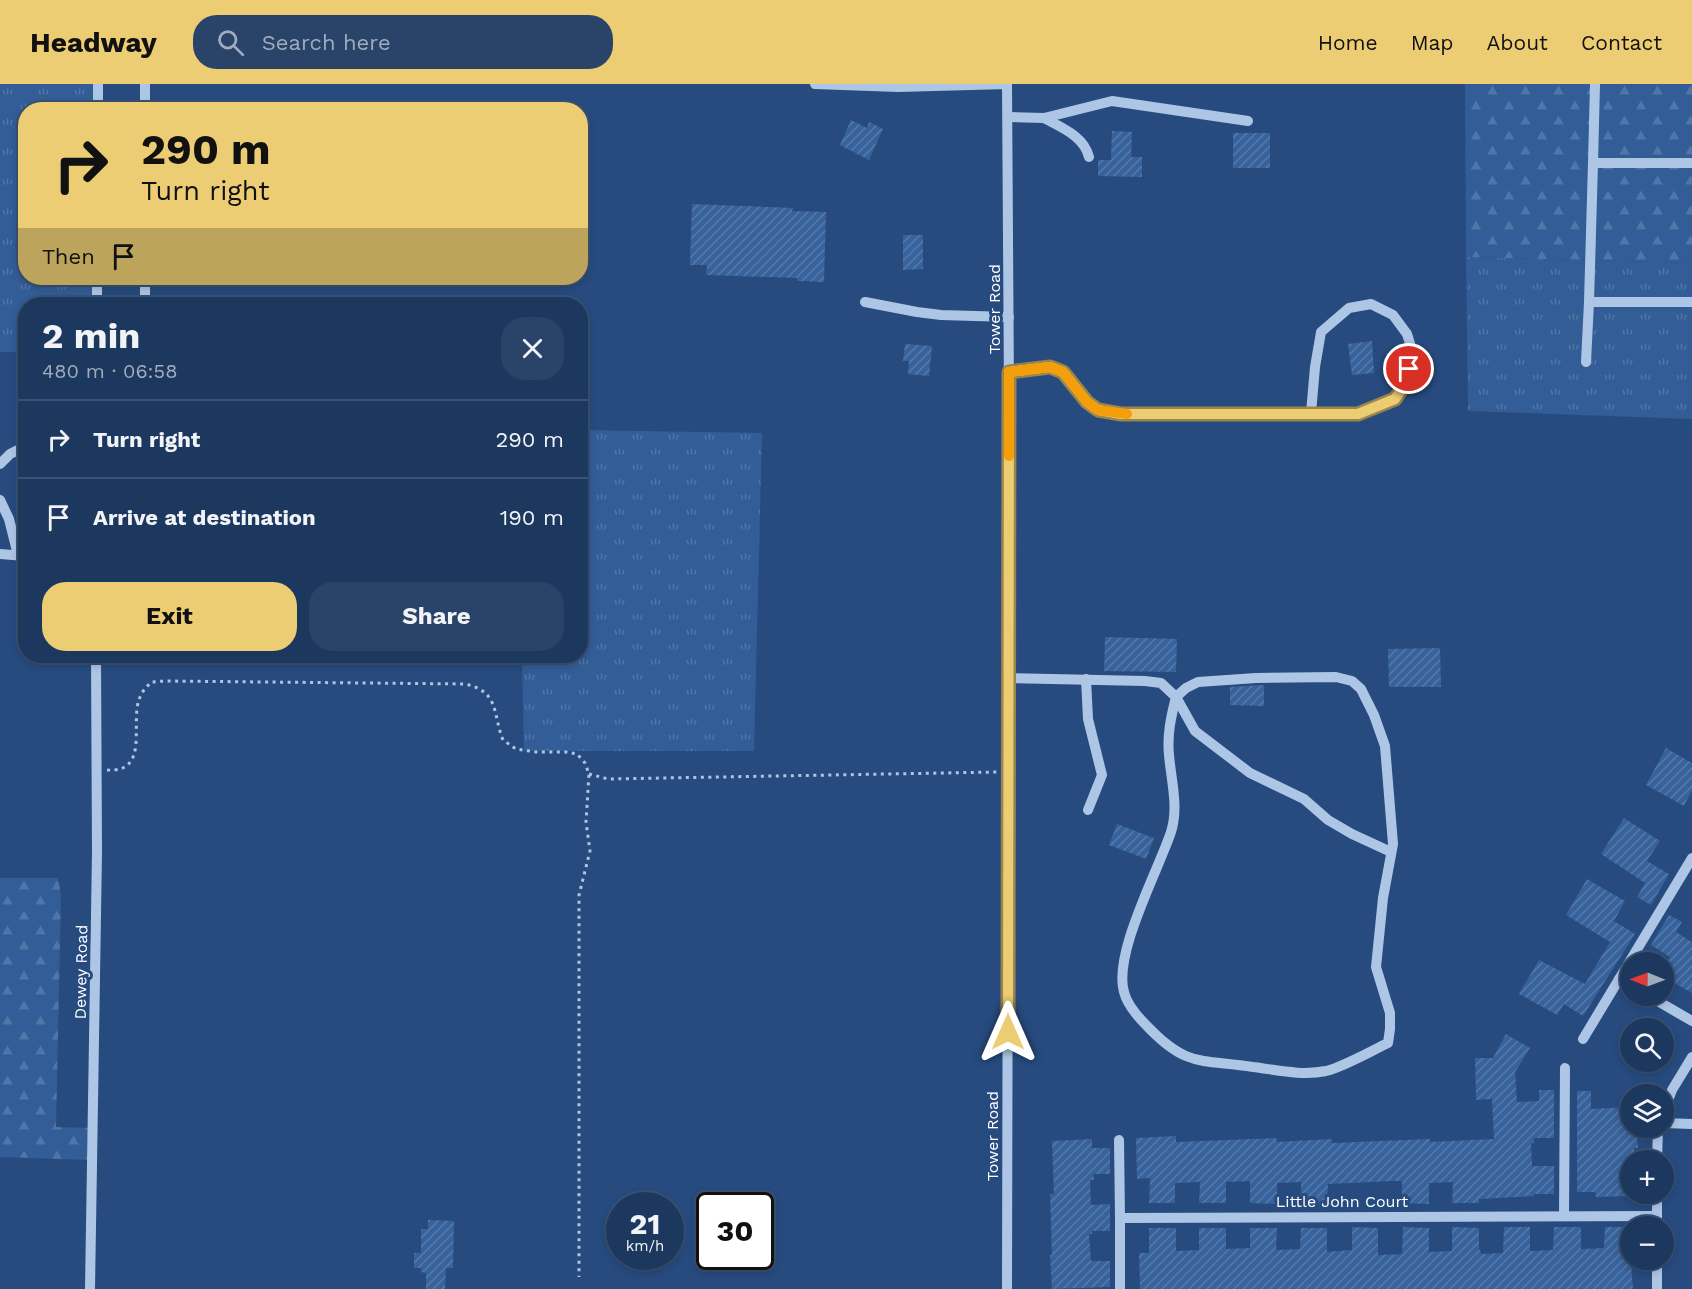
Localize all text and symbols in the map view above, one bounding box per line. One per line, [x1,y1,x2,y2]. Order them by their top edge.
search box [193,15,613,69]
text: Headway [30,26,157,59]
icon: search [214,26,247,59]
text: Search here [262,30,391,55]
text: Home [1318,30,1378,55]
text: Map [1411,30,1454,55]
text: About [1487,30,1548,55]
text: Contact [1581,30,1662,55]
text: 290 m [141,125,271,174]
icon: right [42,126,120,204]
text: Turn right [141,175,270,207]
icon: arrive [107,240,140,273]
text: Then [42,244,95,269]
street label: Tower Road [985,264,1004,354]
text: 2 min [42,315,140,357]
button: close [501,317,564,380]
pin [1383,343,1434,394]
icon: arrive [1392,352,1425,385]
text: 480 m · 06:58 [42,359,178,383]
icon: right [42,423,75,456]
text: Turn right [93,427,200,452]
text: 290 m [495,427,564,452]
icon: arrive [42,501,75,534]
text: Arrive at destination [93,505,316,530]
text: 190 m [500,505,564,530]
button: Exit [42,582,297,651]
button: Share [309,582,564,651]
street label: Dewey Road [71,924,91,1020]
north arrow [1620,952,1674,1006]
map controls [1620,952,1674,1270]
position arrow [976,1000,1040,1064]
button: search [1620,1018,1674,1072]
button: layers [1620,1084,1674,1138]
street label: Tower Road [983,1091,1002,1181]
button: + [1620,1150,1674,1204]
speed limit sign: 30 [696,1192,774,1270]
street label: Little John Court [1276,1192,1408,1211]
text: 21 [630,1206,660,1241]
button: − [1620,1216,1674,1270]
text: km/h [626,1237,664,1255]

